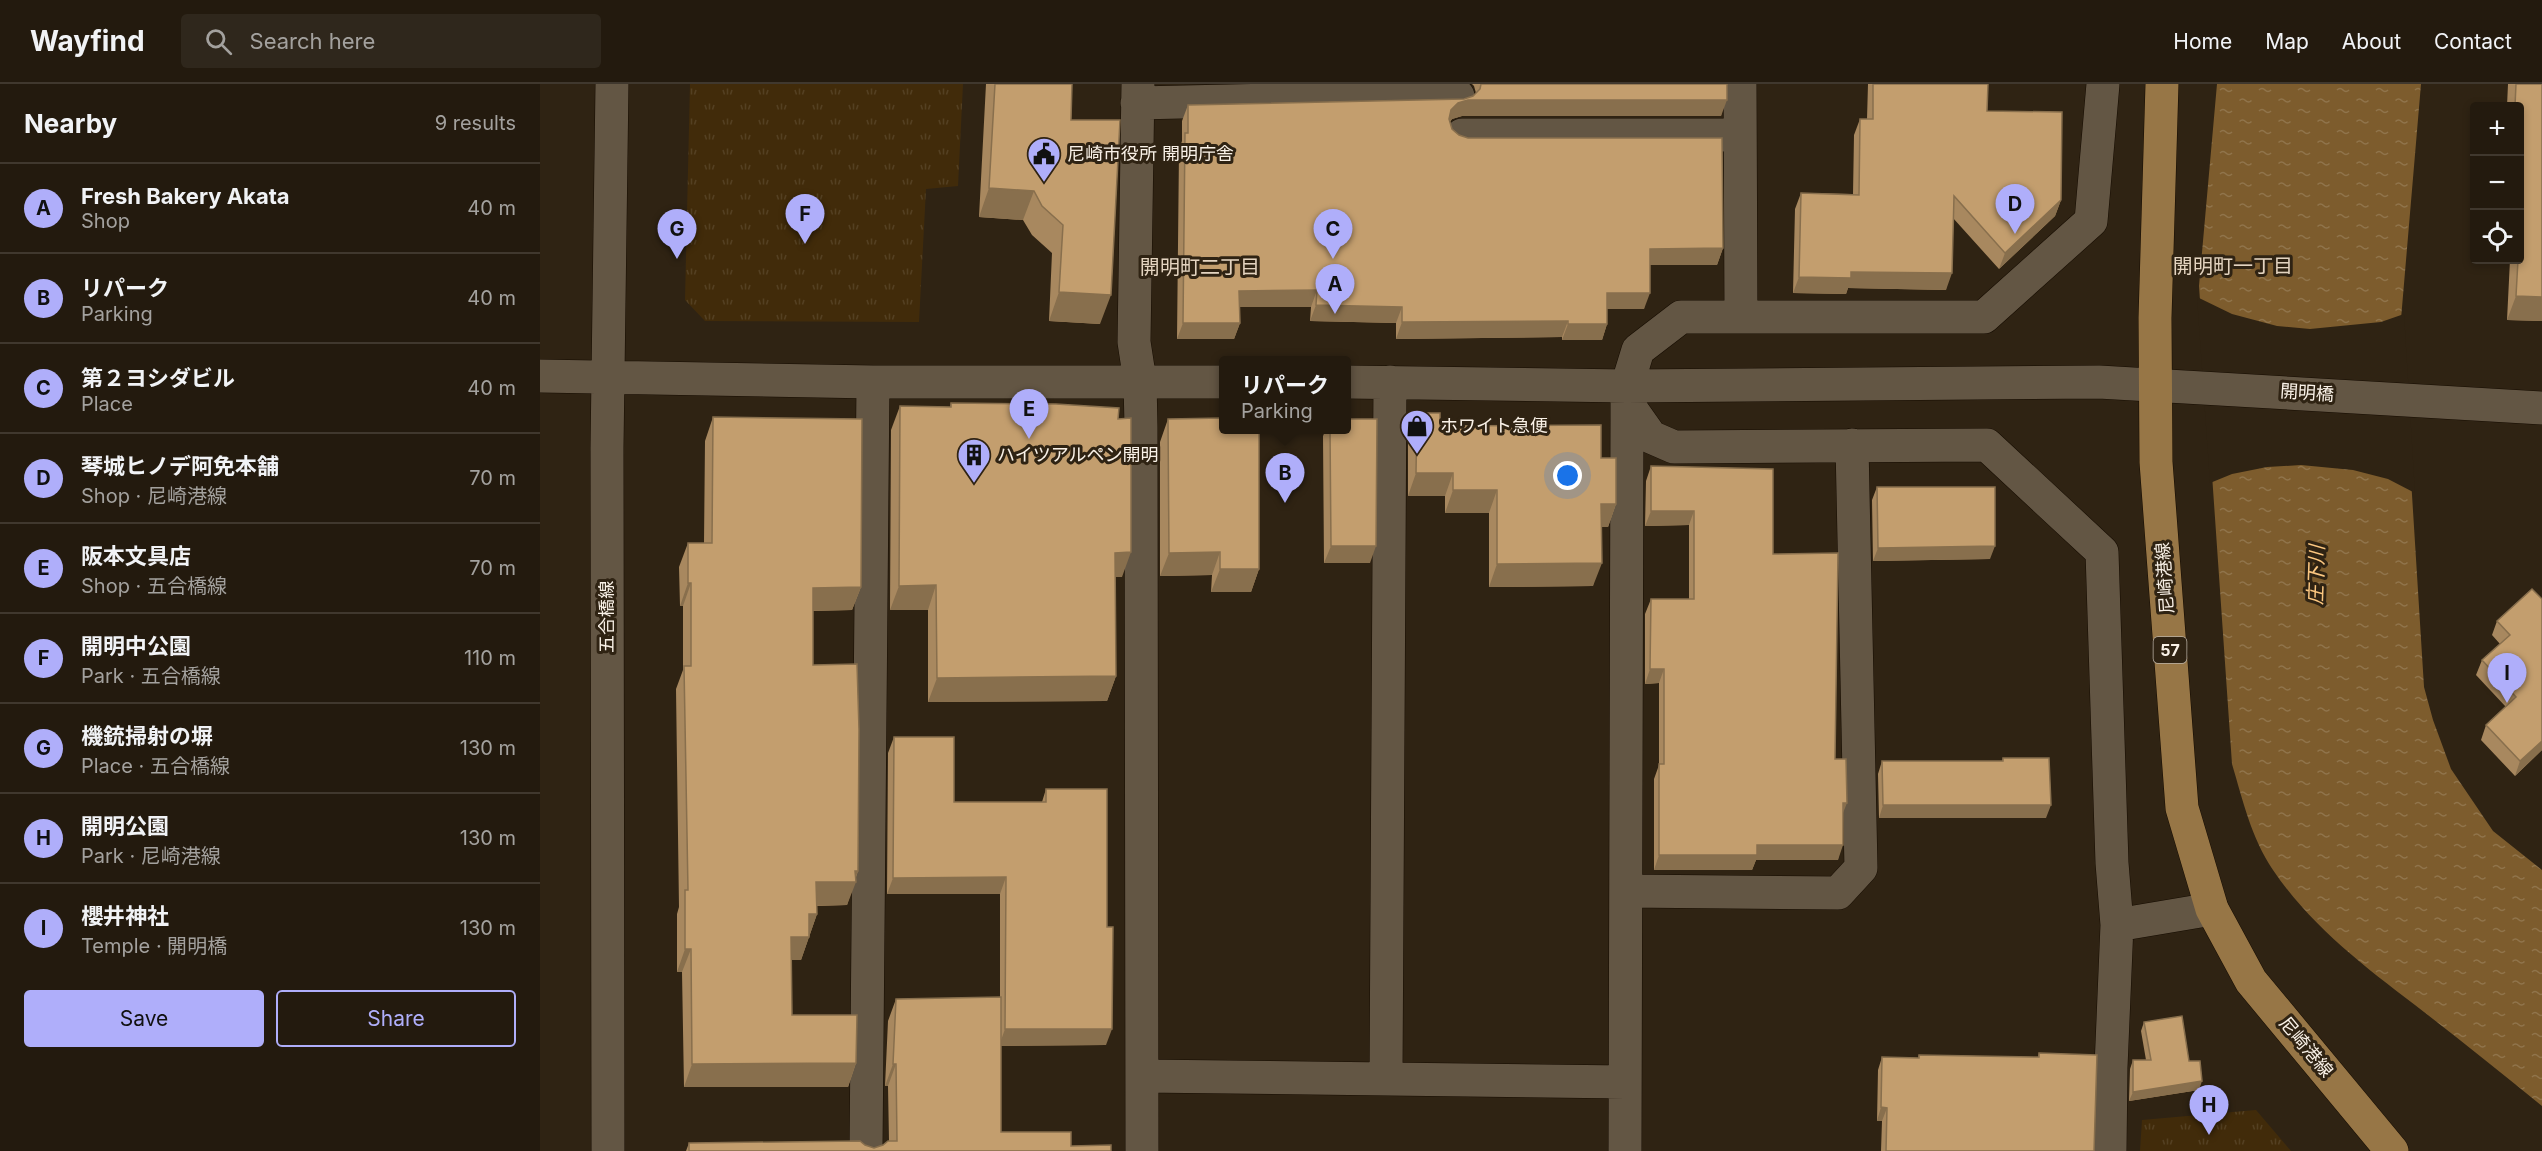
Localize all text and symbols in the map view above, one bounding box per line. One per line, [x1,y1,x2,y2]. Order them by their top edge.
search box [181,14,601,68]
text: Wayfind [30,24,145,58]
icon: search [202,25,235,58]
text: Search here [250,28,375,54]
text: Home [2173,29,2232,54]
text: Map [2265,29,2309,54]
text: About [2342,29,2401,54]
text: Contact [2434,29,2512,54]
map controls [2470,102,2524,264]
button: + [2470,102,2524,156]
text: Nearby [24,108,117,139]
text: 9 results [435,111,516,135]
public building icon: 尼崎市役所 開明庁舎 [1026,136,1062,183]
place label: 尼崎市役所 開明庁舎 [1067,143,1234,164]
button: − [2470,156,2524,210]
text: Fresh Bakery Akata [81,183,290,209]
pin: D [1996,184,2034,234]
pin: F [786,194,824,244]
text: A [36,196,51,220]
text: 40 m [467,196,516,220]
text: Shop [81,209,130,233]
pin: G [658,210,696,259]
pin: C [1314,210,1352,259]
button: locate [2470,210,2524,264]
district label: 開明町一丁目 [2173,254,2293,278]
district label: 開明町二丁目 [1140,255,1260,279]
pin: A [1316,264,1354,314]
text: リパーク [81,275,169,301]
text: B [37,286,50,310]
text: 40 m [467,286,516,310]
text: Parking [81,302,153,326]
popup [1219,356,1351,434]
text: 第２ヨシダビル [81,365,235,391]
text: リパーク [1241,372,1329,398]
text: C [36,376,51,400]
text: 40 m [467,376,516,400]
street label: 開明橋 [2279,380,2335,405]
pin: E [1010,390,1048,439]
text: Place [81,392,133,416]
text: Parking [1241,399,1313,423]
shop icon: ホワイト急便 [1399,408,1435,455]
place label: ホワイト急便 [1440,415,1548,436]
building icon: ハイツアルペン開明 [956,437,992,484]
place label: ハイツアルペン開明 [997,444,1158,465]
text: 琴城ヒノデ阿免本舗 [81,453,279,479]
pin: B [1266,454,1304,503]
your location [1553,461,1582,490]
text: D [36,466,51,490]
text: 70 m [469,466,516,490]
text: Shop · 尼崎港線 [81,484,227,508]
street label: 尼崎港線 [2152,541,2177,615]
text: 阪本文具店 [81,543,191,569]
water label: 庄下川 [2303,543,2329,605]
text: E [37,556,50,580]
text: 70 m [469,556,516,580]
text: Shop · 五合橋線 [81,574,227,598]
street label: 五合橋線 [596,581,617,653]
text: 開明中公園 [81,633,191,659]
road number: 57 [2154,637,2186,663]
text: F [38,646,49,670]
text: 110 m [464,646,516,670]
pin: I [2488,654,2526,703]
text: Park · 五合橋線 [81,664,221,688]
text: 機銃掃射の塀 [81,723,213,749]
text: G [36,736,51,760]
text: 130 m [460,736,516,760]
text: Place · 五合橋線 [81,754,230,778]
text: 開明公園 [81,813,169,839]
text: H [36,826,51,850]
text: 130 m [460,826,516,850]
text: Park · 尼崎港線 [81,844,221,868]
text: 櫻井神社 [81,903,169,929]
text: I [41,916,46,940]
text: 130 m [460,916,516,940]
text: Temple · 開明橋 [81,934,227,958]
button: Save [24,990,264,1047]
button: Share [276,990,516,1047]
street label: 尼崎港線 [2275,1012,2338,1081]
pin: H [2190,1086,2228,1135]

